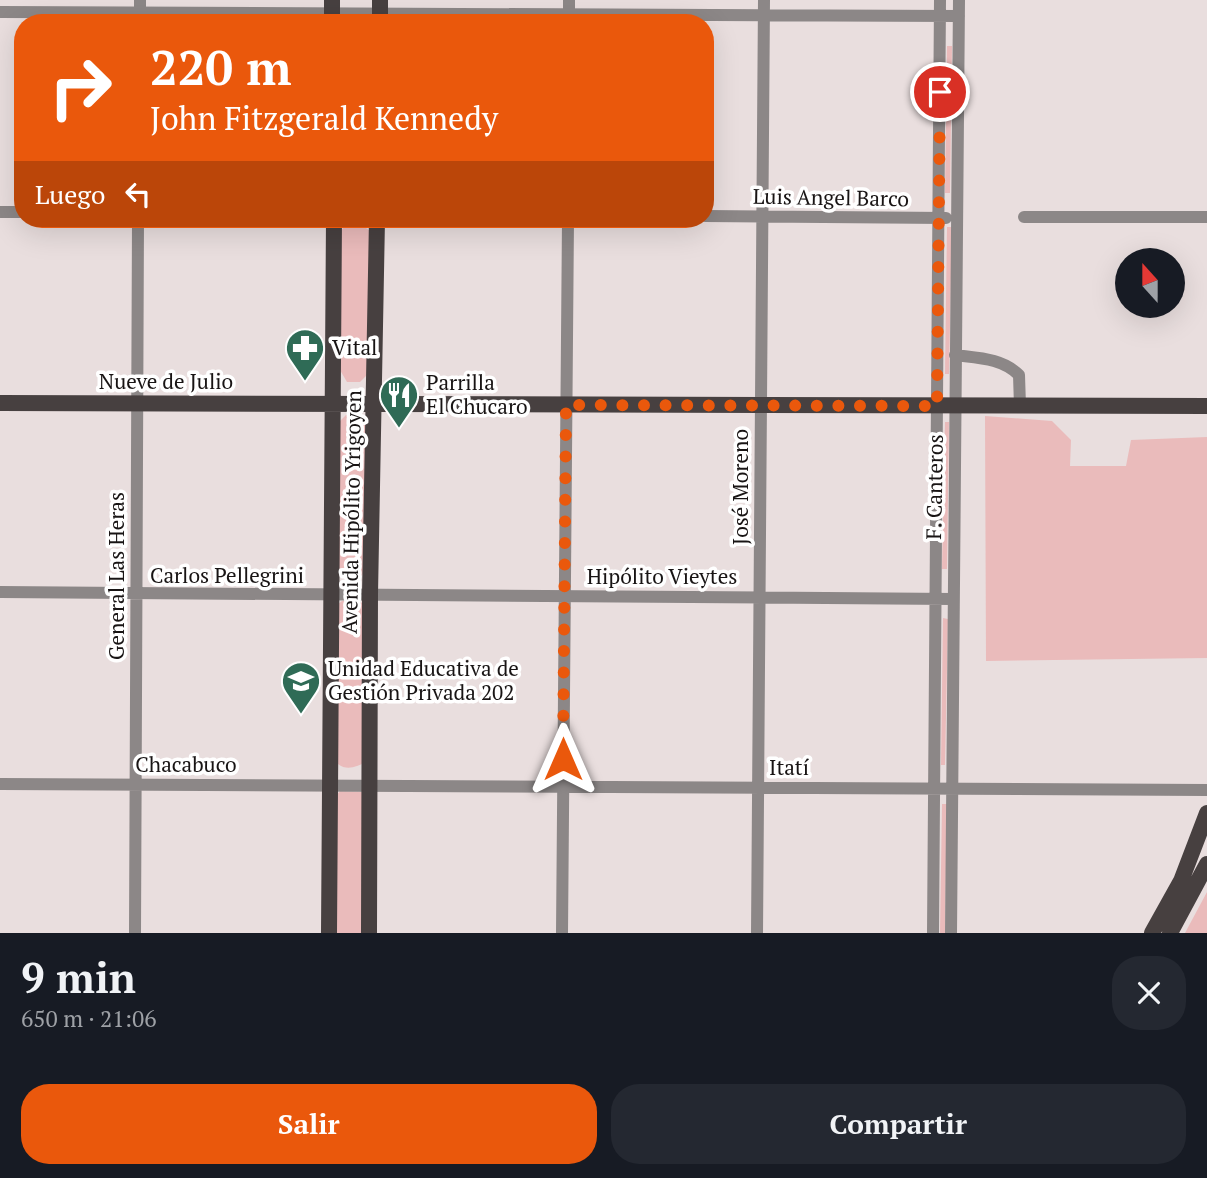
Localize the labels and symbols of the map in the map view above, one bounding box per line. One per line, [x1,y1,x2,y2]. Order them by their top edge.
pin [910,62,970,122]
street label: Luis Angel Barco [753,182,909,212]
north arrow [1115,248,1185,318]
pharmacy icon: Vital [284,327,326,382]
place label: Vital [332,333,377,361]
street label: Nueve de Julio [99,367,233,395]
place label: Parrilla El Chucaro [426,368,528,420]
restaurant icon: Parrilla El Chucaro [378,374,420,429]
street label: Avenida Hipólito Yrigoyen [335,389,367,634]
street label: José Moreno [726,429,754,545]
street label: F. Canteros [919,434,949,540]
street label: General Las Heras [102,492,130,660]
street label: Carlos Pellegrini [150,561,304,589]
street label: Hipólito Vieytes [587,562,737,590]
place label: Unidad Educativa de Gestión Privada 202 [328,654,519,706]
school or university icon: Unidad Educativa de Gestión Privada 202 [280,660,322,715]
position arrow [526,722,600,796]
street label: Chacabuco [135,750,237,778]
street label: Itatí [769,753,810,781]

